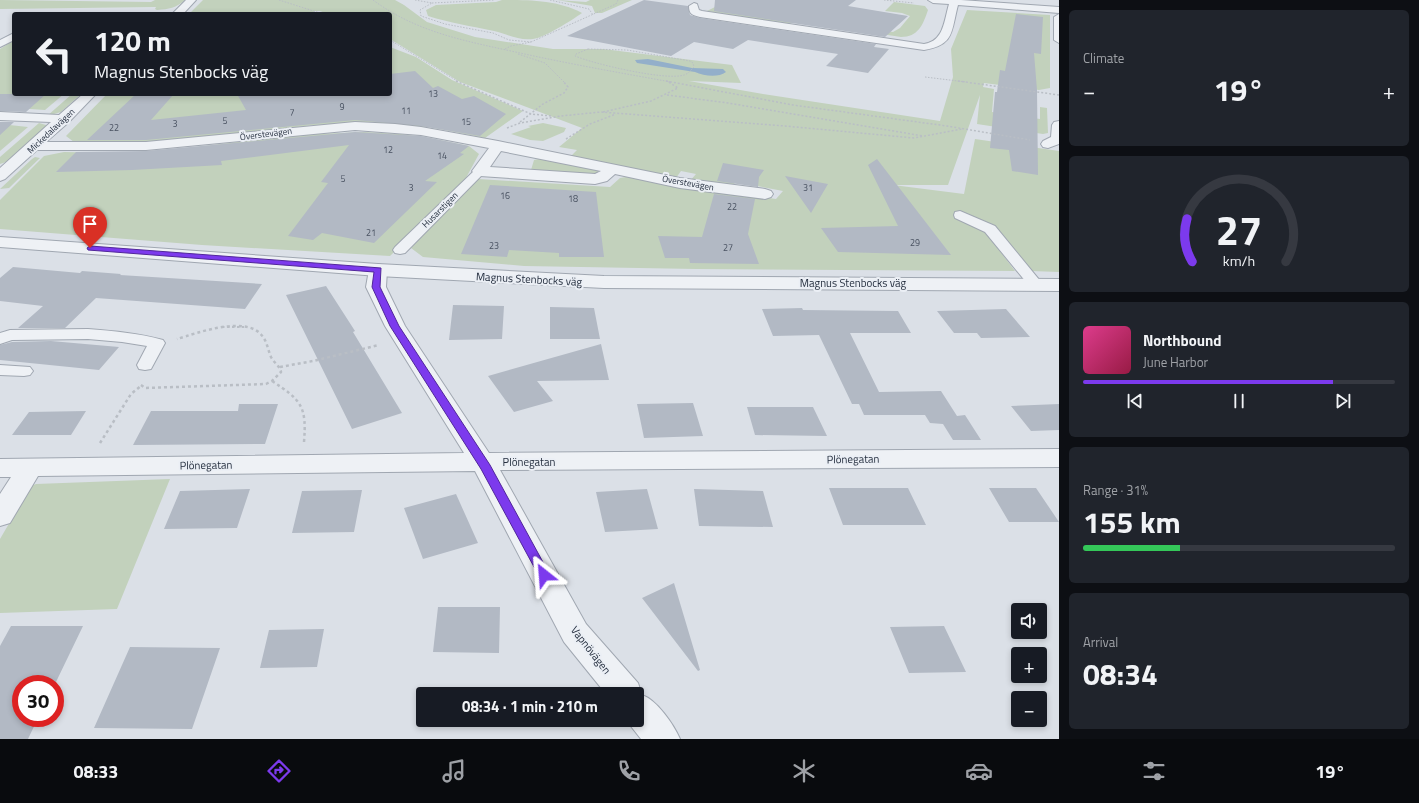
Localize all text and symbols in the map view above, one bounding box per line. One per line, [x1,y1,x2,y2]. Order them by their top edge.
text: 120 m [94,19,171,62]
icon: left [28,28,80,80]
text: Climate [1083,48,1124,68]
text: Magnus Stenbocks väg [94,58,268,85]
text: 19° [1214,67,1264,113]
text: − [1083,74,1095,108]
text: + [1383,74,1395,108]
house number: 13 [428,87,438,100]
house number: 9 [339,100,345,113]
house number: 11 [401,104,411,117]
street label: Mickedalavägen [24,105,77,156]
house number: 7 [289,106,295,119]
house number: 5 [222,114,228,127]
house number: 15 [461,115,471,128]
house number: 3 [172,117,178,130]
house number: 22 [109,121,119,134]
street label: Överstevägen [239,124,293,143]
house number: 12 [383,143,393,156]
house number: 14 [437,149,447,162]
house number: 5 [340,172,346,185]
street label: Överstevägen [661,172,715,193]
house number: 3 [408,181,414,194]
house number: 31 [803,181,813,194]
street label: Husarstigen [419,189,461,231]
house number: 16 [500,189,510,202]
house number: 18 [568,192,578,205]
text: 27 [1216,197,1262,260]
house number: 22 [727,200,737,213]
pin [73,207,107,248]
icon: arrive [79,213,101,235]
house number: 21 [366,226,376,239]
house number: 29 [910,236,920,249]
house number: 23 [489,239,499,252]
house number: 27 [723,241,733,254]
text: km/h [1223,249,1255,271]
street label: Magnus Stenbocks väg [475,268,583,290]
street label: Magnus Stenbocks väg [800,275,907,291]
text: Northbound [1143,329,1222,352]
text: June Harbor [1143,352,1208,372]
icon: previous [1124,390,1146,412]
icon: pause [1228,390,1250,412]
icon: next [1332,390,1354,412]
street label: Plönegatan [826,451,880,467]
street label: Plönegatan [503,454,555,470]
street label: Plönegatan [179,457,233,473]
text: Range · 31% [1083,480,1148,500]
text: 155 km [1083,499,1181,545]
position arrow [523,554,565,596]
map controls [1011,603,1047,727]
button: sound [1011,603,1047,639]
street label: Vapnövägen [567,623,615,677]
text: Arrival [1083,632,1118,652]
button: + [1011,647,1047,683]
text: 08:34 [1083,651,1158,697]
speed limit sign: 30 [12,675,64,727]
button: − [1011,691,1047,727]
text: 08:34 · 1 min · 210 m [462,695,598,718]
icon: directions [265,757,293,785]
icon: music [440,757,468,785]
icon: phone [615,757,643,785]
icon: climate [790,757,818,785]
icon: car [965,757,993,785]
icon: filters [1140,757,1168,785]
text: 08:33 [73,758,118,785]
text: 19° [1315,758,1345,785]

